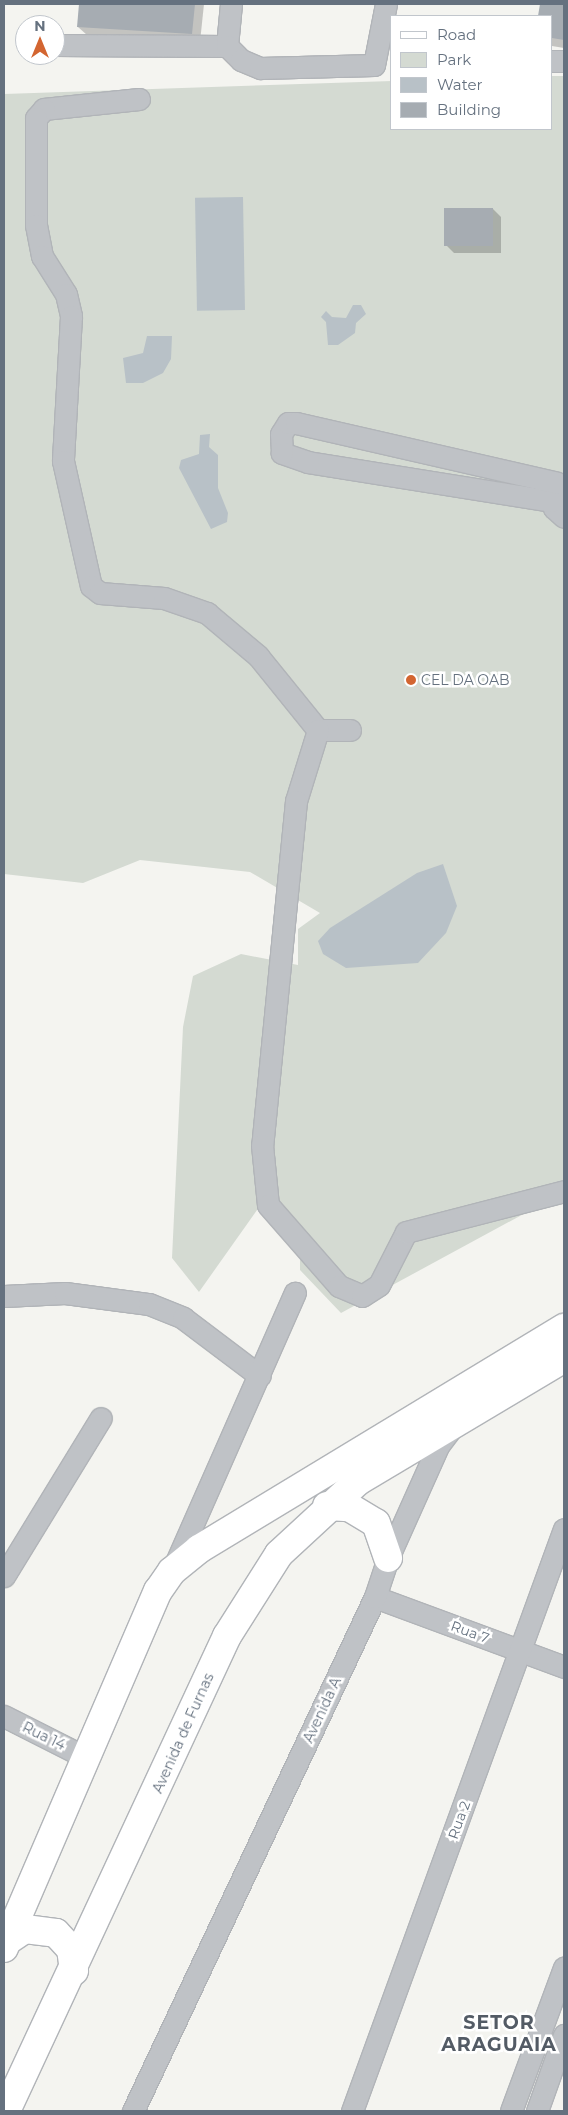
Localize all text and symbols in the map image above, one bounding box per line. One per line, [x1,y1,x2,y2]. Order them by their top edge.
north arrow [15,15,65,65]
legend [390,15,553,130]
text: N [34,17,46,35]
text: Road [437,25,476,44]
text: Park [437,50,471,69]
text: Water [437,75,483,94]
text: Building [437,100,501,119]
place label: CEL DA OAB [421,672,510,688]
marker: CEL DA OAB [405,674,417,686]
street label: Rua 7 [448,1617,492,1647]
street label: Avenida de Furnas [149,1670,217,1796]
street label: Avenida A [300,1675,344,1745]
street label: Rua 14 [20,1718,68,1754]
street label: Rua 2 [444,1799,474,1841]
district label: SETOR ARAGUAIA [440,2012,558,2056]

